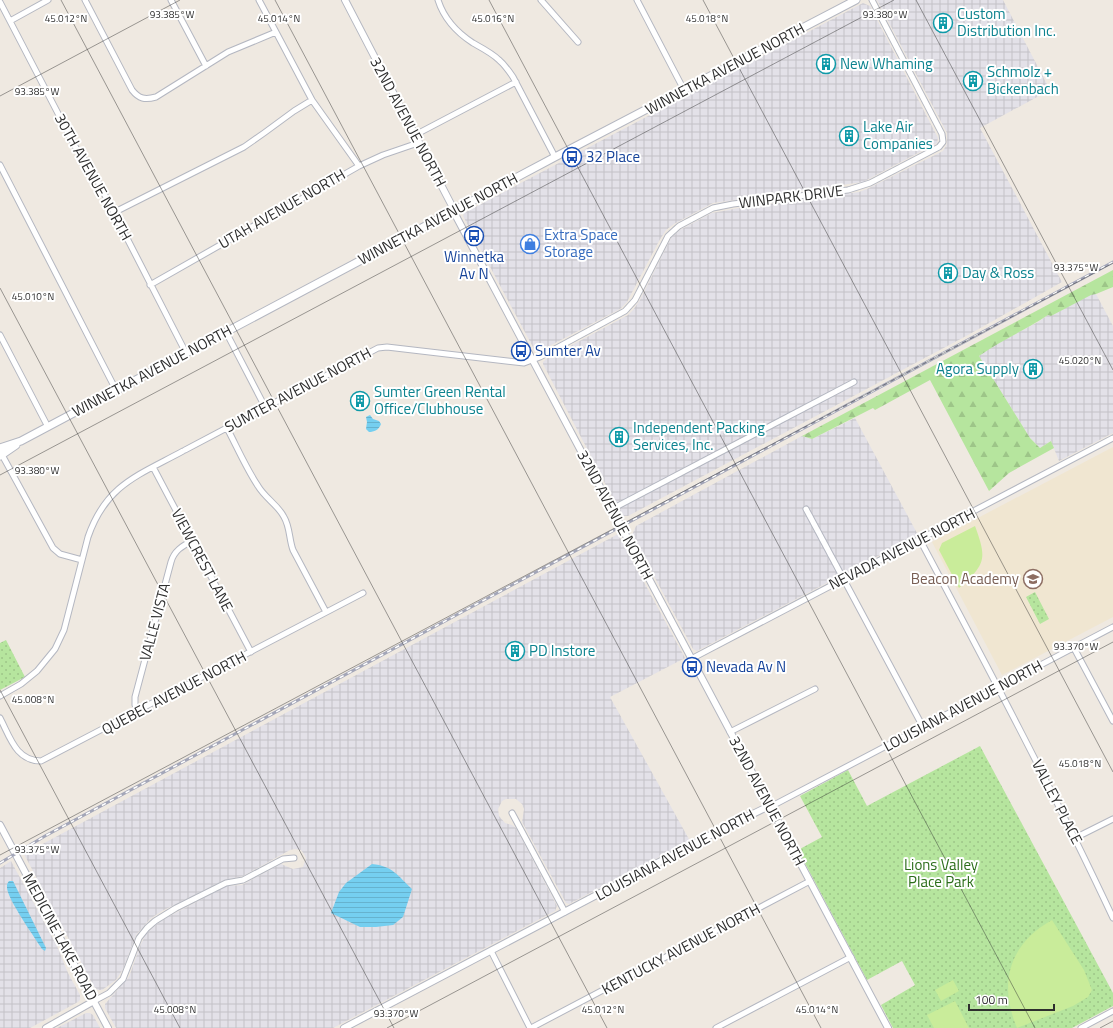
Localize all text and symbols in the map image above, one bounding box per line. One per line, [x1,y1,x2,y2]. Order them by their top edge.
place label: Custom Distribution Inc. [957,2,1056,42]
text: 93.385°W [150,7,194,22]
text: 93.380°W [863,7,907,22]
text: 45.012°N [45,11,87,26]
text: 45.014°N [258,11,300,26]
text: 45.016°N [472,11,514,26]
text: 45.018°N [686,11,728,26]
building icon: Custom Distribution Inc. [932,12,954,34]
street label: WINNETKA AVENUE NORTH [641,17,809,121]
place label: New Whaming [840,52,933,75]
street label: 32ND AVENUE NORTH [364,53,452,191]
building icon: New Whaming [815,53,837,75]
place label: Schmolz + Bickenbach [987,60,1059,100]
building icon: Schmolz + Bickenbach [962,70,984,92]
text: 93.385°W [15,84,59,99]
street label: 30TH AVENUE NORTH [49,109,138,245]
place label: Lake Air Companies [863,115,933,155]
building icon: Lake Air Companies [838,125,860,147]
place label: 32 Place [586,145,640,168]
bus stop icon: 32 Place [561,146,583,168]
street label: UTAH AVENUE NORTH [214,163,350,254]
street label: WINNETKA AVENUE NORTH [354,167,522,271]
street label: WINPARK DRIVE [737,179,845,214]
place label: Extra Space Storage [544,223,618,263]
bus stop icon: Winnetka Av N [463,225,485,247]
shop icon: Extra Space Storage [519,233,541,255]
place label: Winnetka Av N [444,245,505,285]
text: 93.375°W [1054,260,1098,275]
place label: Day & Ross [962,261,1034,284]
building icon: Day & Ross [937,262,959,284]
text: 45.010°N [12,289,54,304]
street label: WINNETKA AVENUE NORTH [68,319,236,423]
place label: Sumter Av [535,339,601,362]
bus stop icon: Sumter Av [510,340,532,362]
street label: SUMTER AVENUE NORTH [220,341,375,438]
text: 45.020°N [1059,353,1101,368]
place label: Agora Supply [936,357,1019,380]
building icon: Agora Supply [1022,358,1044,380]
place label: Sumter Green Rental Office/Clubhouse [374,380,506,420]
building icon: Sumter Green Rental Office/Clubhouse [349,390,371,412]
place label: Independent Packing Services, Inc. [633,416,765,456]
building icon: Independent Packing Services, Inc. [608,426,630,448]
street label: 32ND AVENUE NORTH [571,446,659,584]
text: 93.380°W [15,463,59,478]
street label: NEVADA AVENUE NORTH [825,502,979,595]
street label: VIEWCREST LANE [166,504,239,615]
place label: Beacon Academy [911,567,1019,590]
school or university icon: Beacon Academy [1022,568,1044,590]
street label: VALLE VISTA [133,580,176,663]
place label: PD Instore [529,639,595,662]
text: 93.370°W [1054,639,1098,654]
building icon: PD Instore [504,640,526,662]
street label: QUEBEC AVENUE NORTH [97,645,250,740]
street label: LOUISIANA AVENUE NORTH [879,654,1046,757]
place label: Nevada Av N [706,655,786,678]
bus stop icon: Nevada Av N [681,656,703,678]
text: 45.008°N [12,692,54,707]
street label: 32ND AVENUE NORTH [723,732,811,870]
street label: VALLEY PLACE [1026,755,1089,848]
text: 45.018°N [1059,756,1101,771]
street label: LOUISIANA AVENUE NORTH [591,803,758,906]
text: 93.375°W [15,842,59,857]
park label: Lions Valley Place Park [904,853,978,893]
street label: MEDICINE LAKE ROAD [17,869,104,1005]
street label: KENTUCKY AVENUE NORTH [597,897,764,1000]
scale bar [969,986,1054,1012]
text: 100 m [975,990,1008,1009]
text: 45.008°N [154,1002,196,1017]
text: 45.012°N [582,1002,624,1017]
text: 45.014°N [796,1002,838,1017]
text: 93.370°W [374,1006,418,1021]

